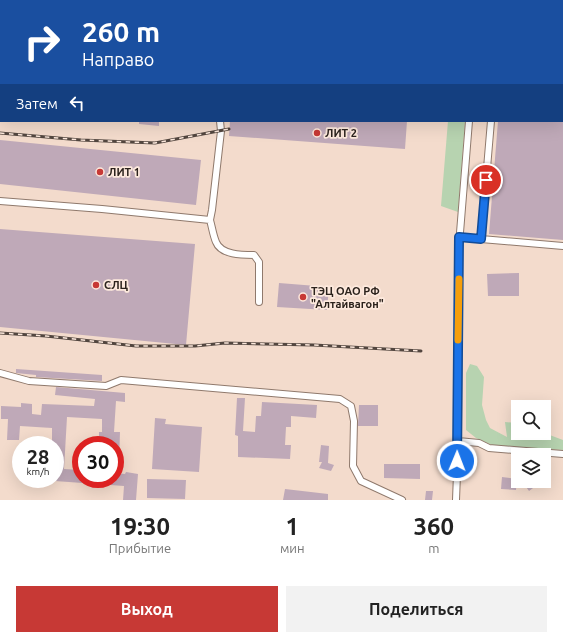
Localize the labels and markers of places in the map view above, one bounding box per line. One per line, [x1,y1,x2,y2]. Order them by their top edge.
place label: ЛИТ 2 [325,127,357,139]
marker: ЛИТ 2 [312,128,322,138]
pin [469,163,503,197]
place label: ЛИТ 1 [108,166,140,178]
marker: ЛИТ 1 [95,167,105,177]
place label: СЛЦ [104,279,129,291]
marker: СЛЦ [91,280,101,290]
place label: ТЭЦ ОАО РФ "Алтайвагон" [311,285,384,310]
marker: ТЭЦ ОАО РФ "Алтайвагон" [298,292,308,302]

